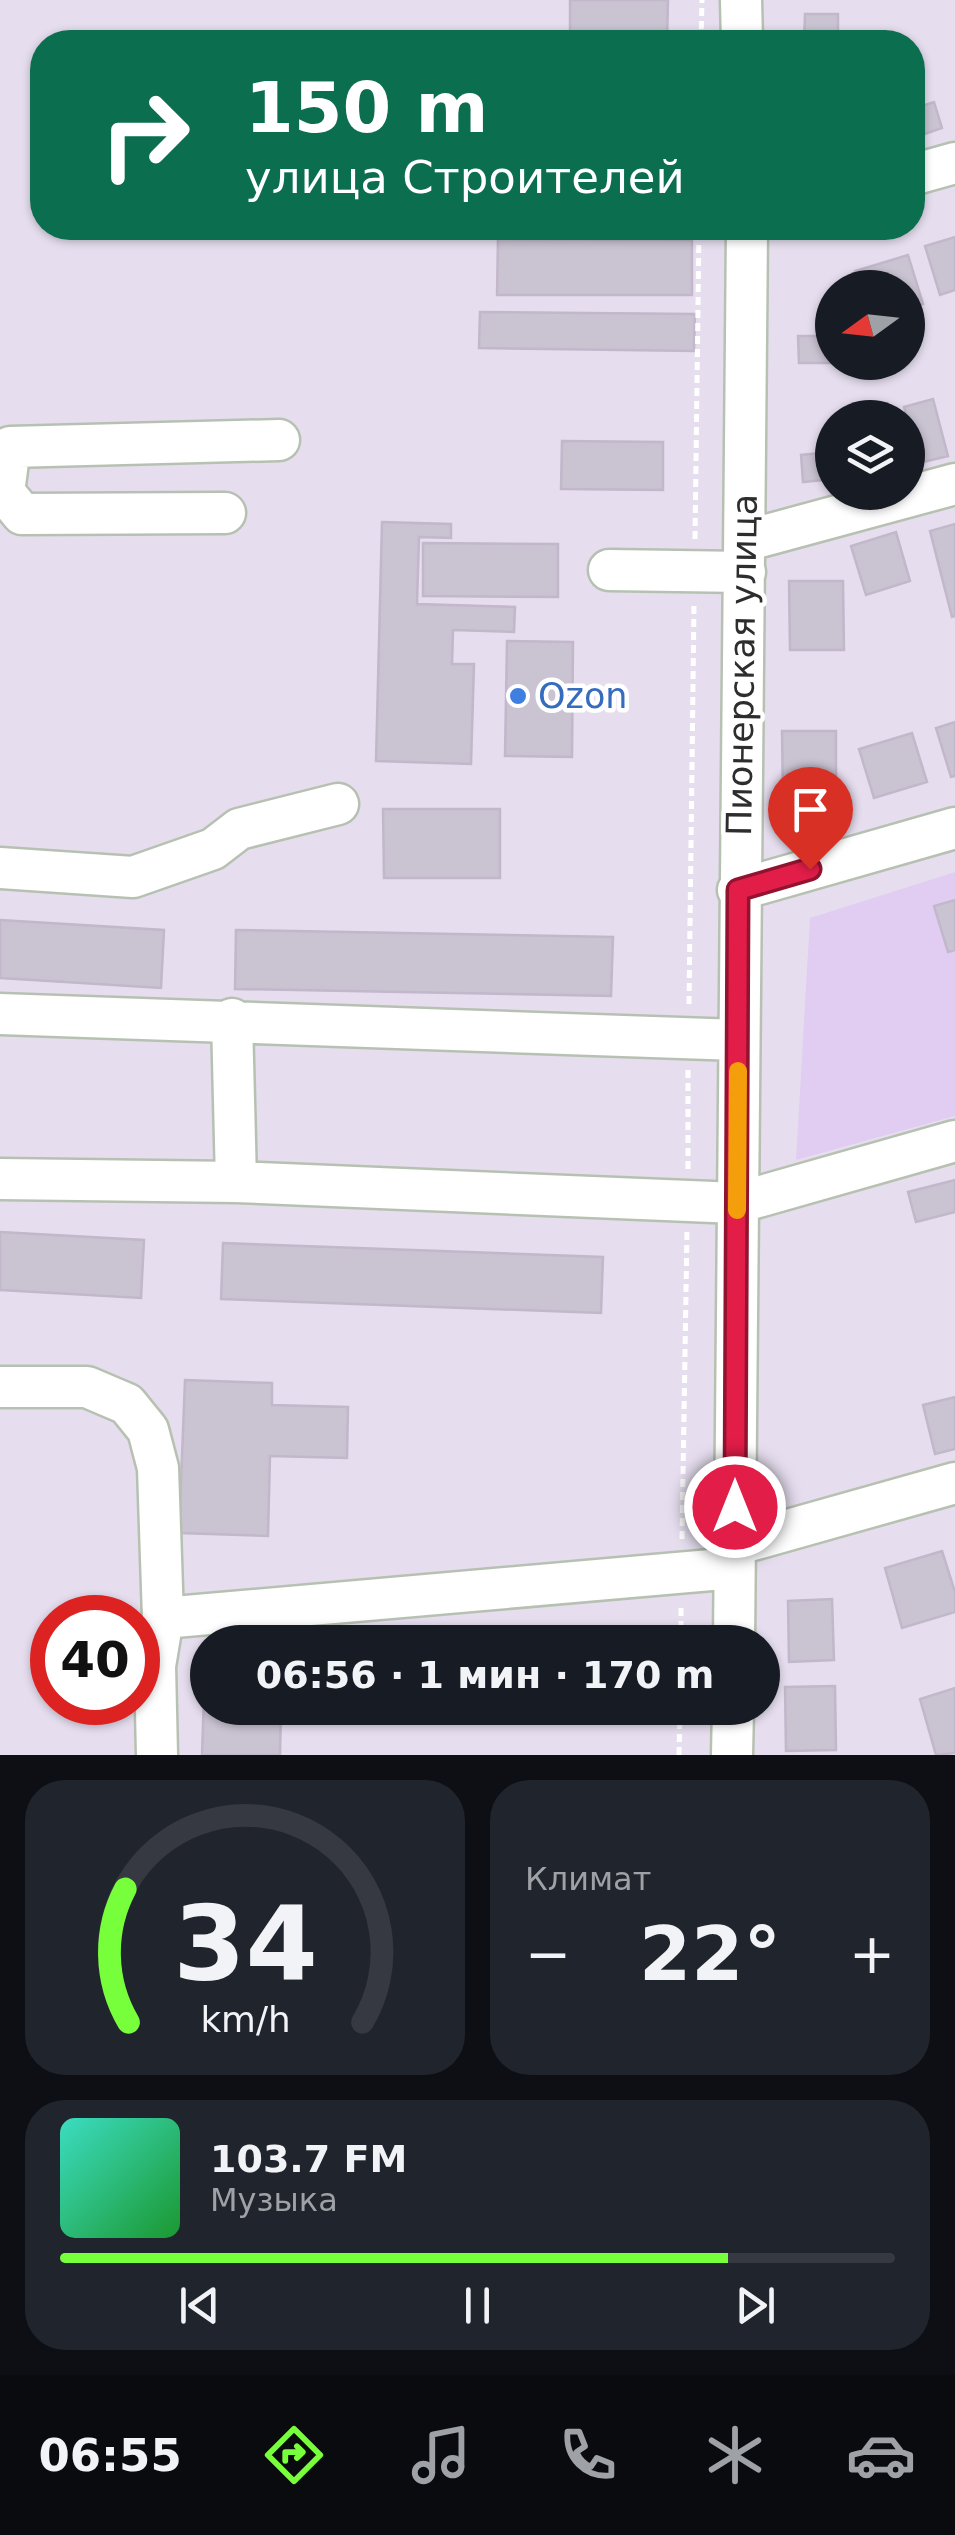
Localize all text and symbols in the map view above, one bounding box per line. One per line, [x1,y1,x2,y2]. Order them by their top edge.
text: 150 m [245,67,488,149]
icon: right [80,70,210,200]
text: улица Строителей [245,151,685,204]
north arrow [815,270,925,380]
map controls [815,270,925,510]
button: layers [815,400,925,510]
street label: Пионерская улица [719,494,765,836]
place label: Ozon [538,676,628,716]
marker: Ozon [507,685,529,707]
pin [768,767,853,870]
icon: arrive [783,782,838,837]
position arrow [683,1455,787,1559]
speed limit sign: 40 [30,1595,160,1725]
text: 06:56 · 1 мин · 170 m [256,1653,714,1697]
text: Климат [525,1860,651,1898]
text: 34 [173,1883,317,2005]
text: 22° [639,1910,781,1998]
text: − [525,1922,571,1986]
text: + [849,1922,895,1986]
text: km/h [200,1999,290,2040]
text: 103.7 FM [210,2137,407,2181]
text: Музыка [210,2181,338,2219]
icon: previous [172,2278,227,2333]
icon: pause [450,2278,505,2333]
icon: next [728,2278,783,2333]
icon: directions [259,2420,329,2490]
icon: music [406,2420,476,2490]
icon: phone [553,2420,623,2490]
icon: climate [700,2420,770,2490]
icon: car [846,2420,916,2490]
text: 06:55 [38,2429,182,2482]

